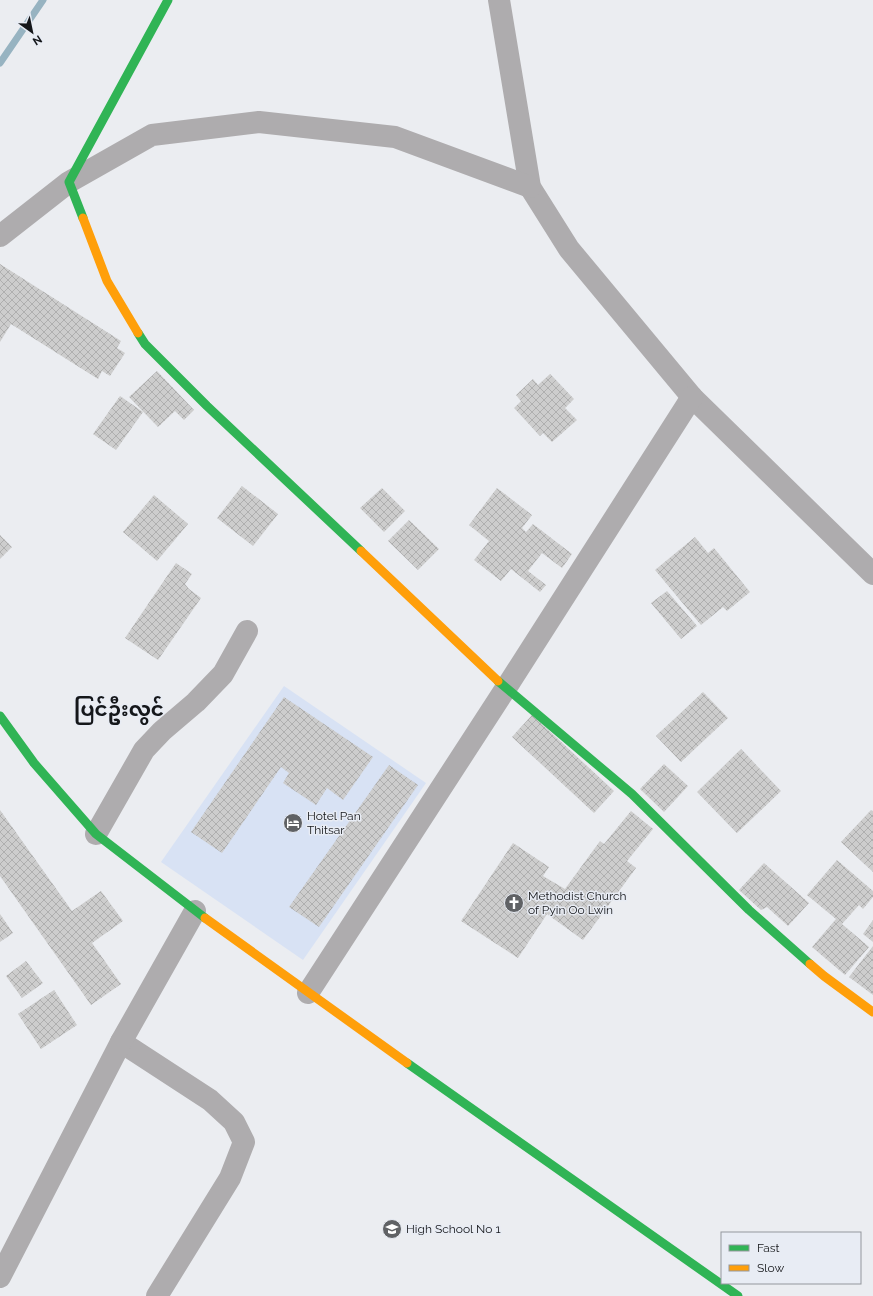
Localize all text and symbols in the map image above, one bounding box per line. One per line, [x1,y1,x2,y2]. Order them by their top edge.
north arrow [12,12,52,52]
text: N [30,32,44,48]
district label: ပြင်ဦးလွင် [74,696,164,725]
place label: Hotel Pan Thitsar [307,809,361,837]
hotel icon: Hotel Pan Thitsar [282,812,304,834]
place label: Methodist Church of Pyin Oo Lwin [528,889,626,917]
church icon: Methodist Church of Pyin Oo Lwin [503,892,525,914]
school or university icon: High School No 1 [381,1218,403,1240]
place label: High School No 1 [406,1222,501,1236]
legend [721,1232,861,1284]
text: Fast [757,1241,780,1255]
text: Slow [757,1261,784,1275]

